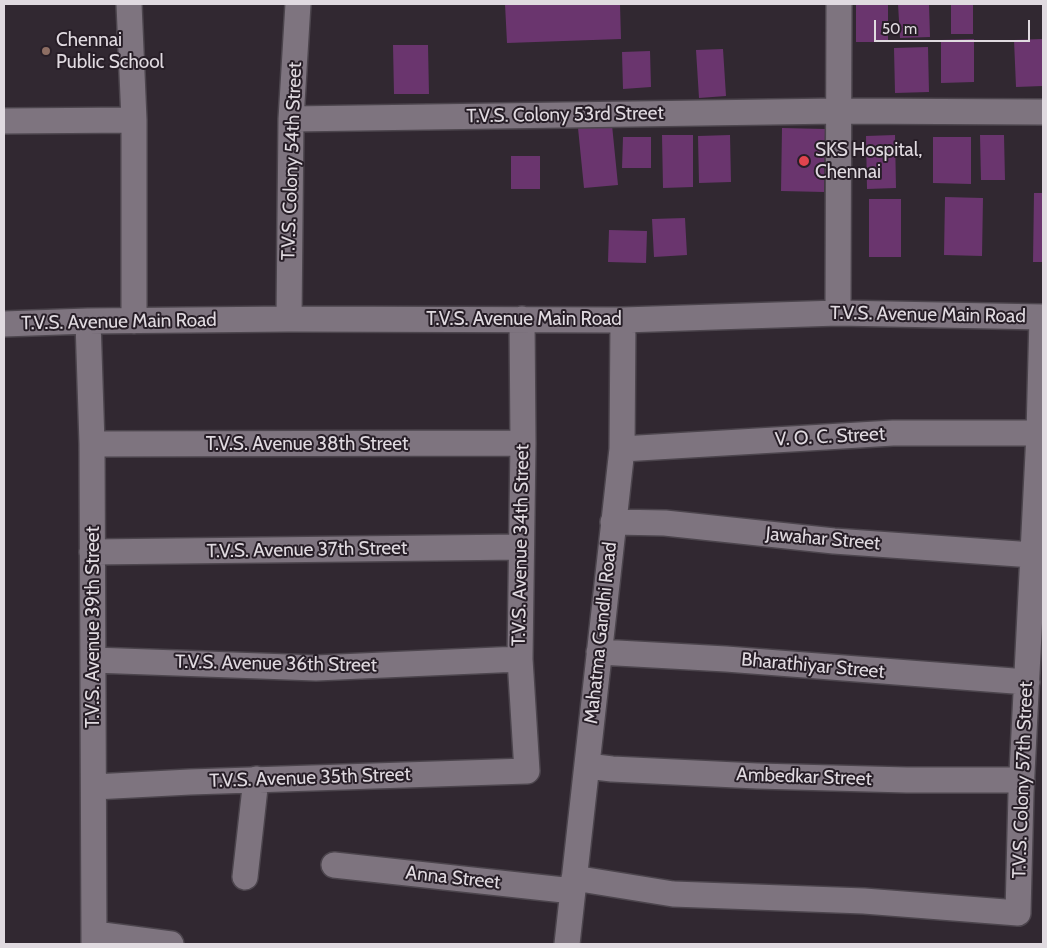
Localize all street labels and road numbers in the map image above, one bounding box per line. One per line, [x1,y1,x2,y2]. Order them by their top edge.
street label: T.V.S. Colony 54th Street [277,61,307,261]
street label: T.V.S. Colony 53rd Street [466,102,664,128]
street label: T.V.S. Avenue Main Road [830,302,1026,328]
street label: T.V.S. Avenue Main Road [426,308,622,330]
street label: T.V.S. Avenue Main Road [21,309,217,335]
street label: V. O. C. Street [774,423,886,451]
street label: T.V.S. Avenue 38th Street [206,433,408,455]
street label: T.V.S. Avenue 34th Street [508,444,534,646]
street label: Jawahar Street [765,523,881,555]
street label: T.V.S. Avenue 39th Street [82,526,104,728]
street label: T.V.S. Avenue 37th Street [206,537,408,563]
street label: Mahatma Gandhi Road [580,541,622,725]
street label: Bharathiyar Street [740,648,886,684]
street label: T.V.S. Avenue 36th Street [175,651,377,677]
street label: T.V.S. Colony 57th Street [1008,681,1038,879]
street label: T.V.S. Avenue 35th Street [209,763,411,793]
street label: Ambedkar Street [736,763,872,791]
street label: Anna Street [404,862,502,894]

